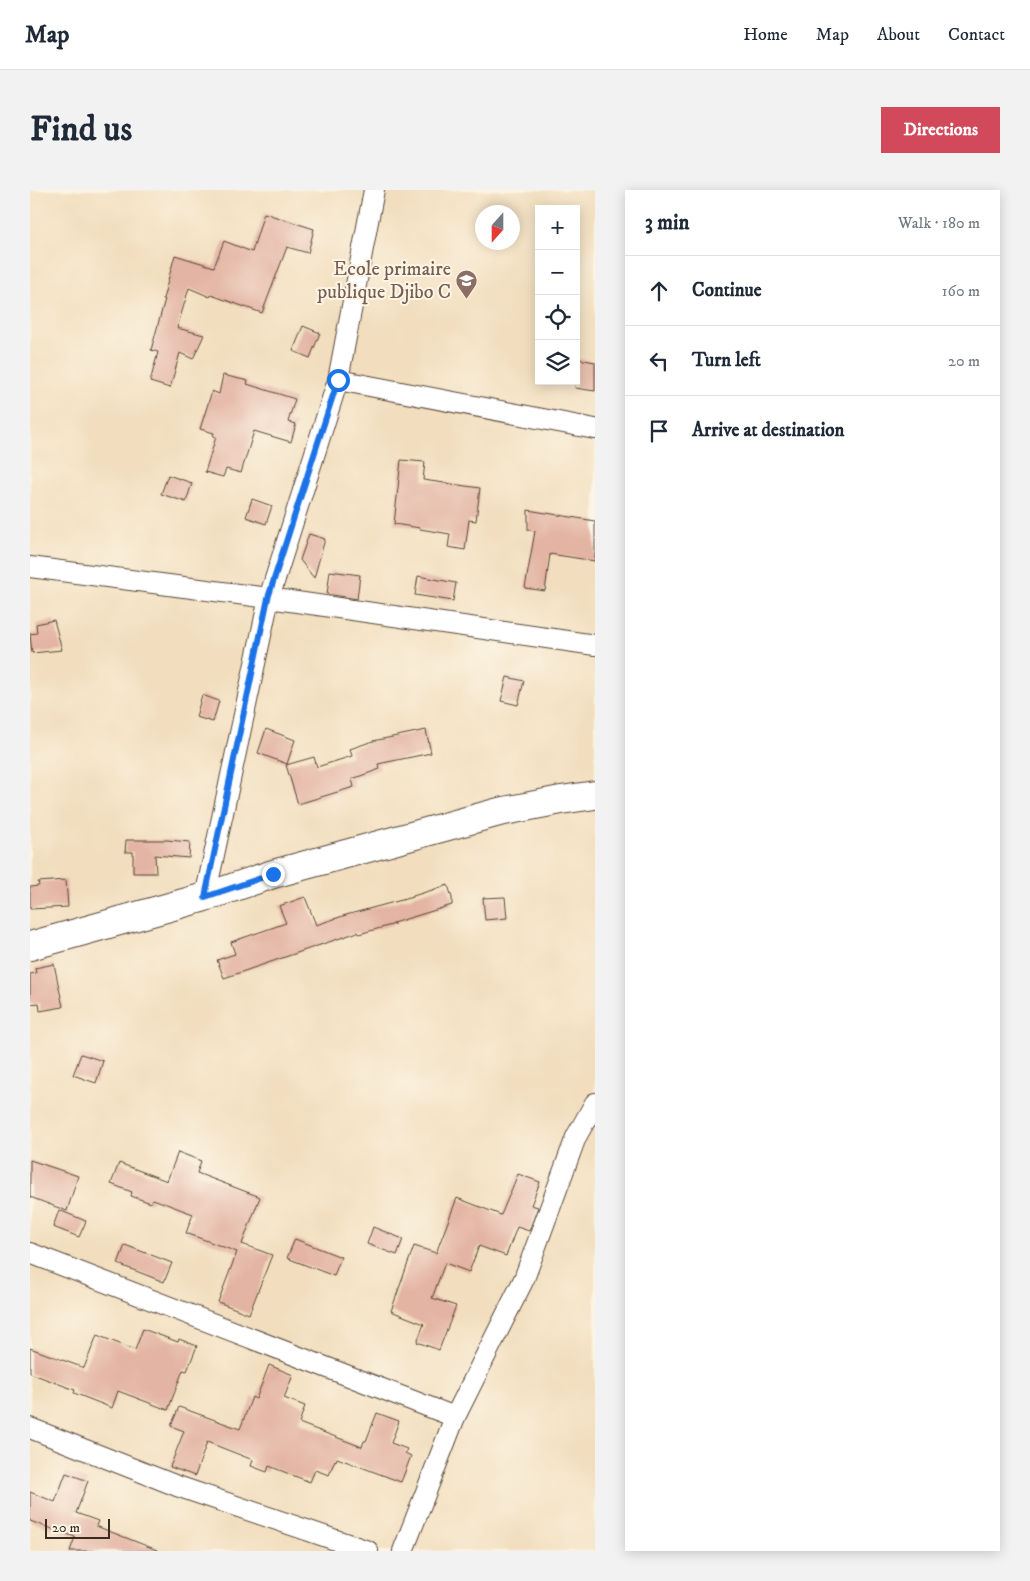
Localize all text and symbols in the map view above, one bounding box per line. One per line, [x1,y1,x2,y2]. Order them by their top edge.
text: Map [25,20,69,50]
text: Home [743,24,788,46]
text: Map [816,24,849,46]
text: About [877,24,920,46]
text: Contact [948,24,1005,46]
button: Directions [881,107,1000,153]
text: Find us [30,108,132,152]
north arrow [475,205,520,250]
map controls [535,205,580,385]
button: + [535,205,580,250]
text: 3 min [645,210,690,236]
text: Walk · 180 m [898,213,980,233]
button: − [535,250,580,295]
place label: Ecole primaire publique Djibo C [316,257,451,305]
school or university icon: Ecole primaire publique Djibo C [455,268,479,299]
icon: ahead [645,277,673,305]
text: Continue [692,279,762,302]
text: 160 m [942,281,980,301]
button: locate [535,295,580,340]
button: layers [535,340,580,385]
icon: left [645,347,673,375]
text: Turn left [692,349,761,372]
text: 20 m [948,351,980,371]
route start [327,369,350,392]
icon: arrive [645,417,673,445]
text: Arrive at destination [692,419,844,442]
route end [262,863,285,886]
scale bar [45,1516,110,1539]
text: 20 m [52,1519,80,1537]

